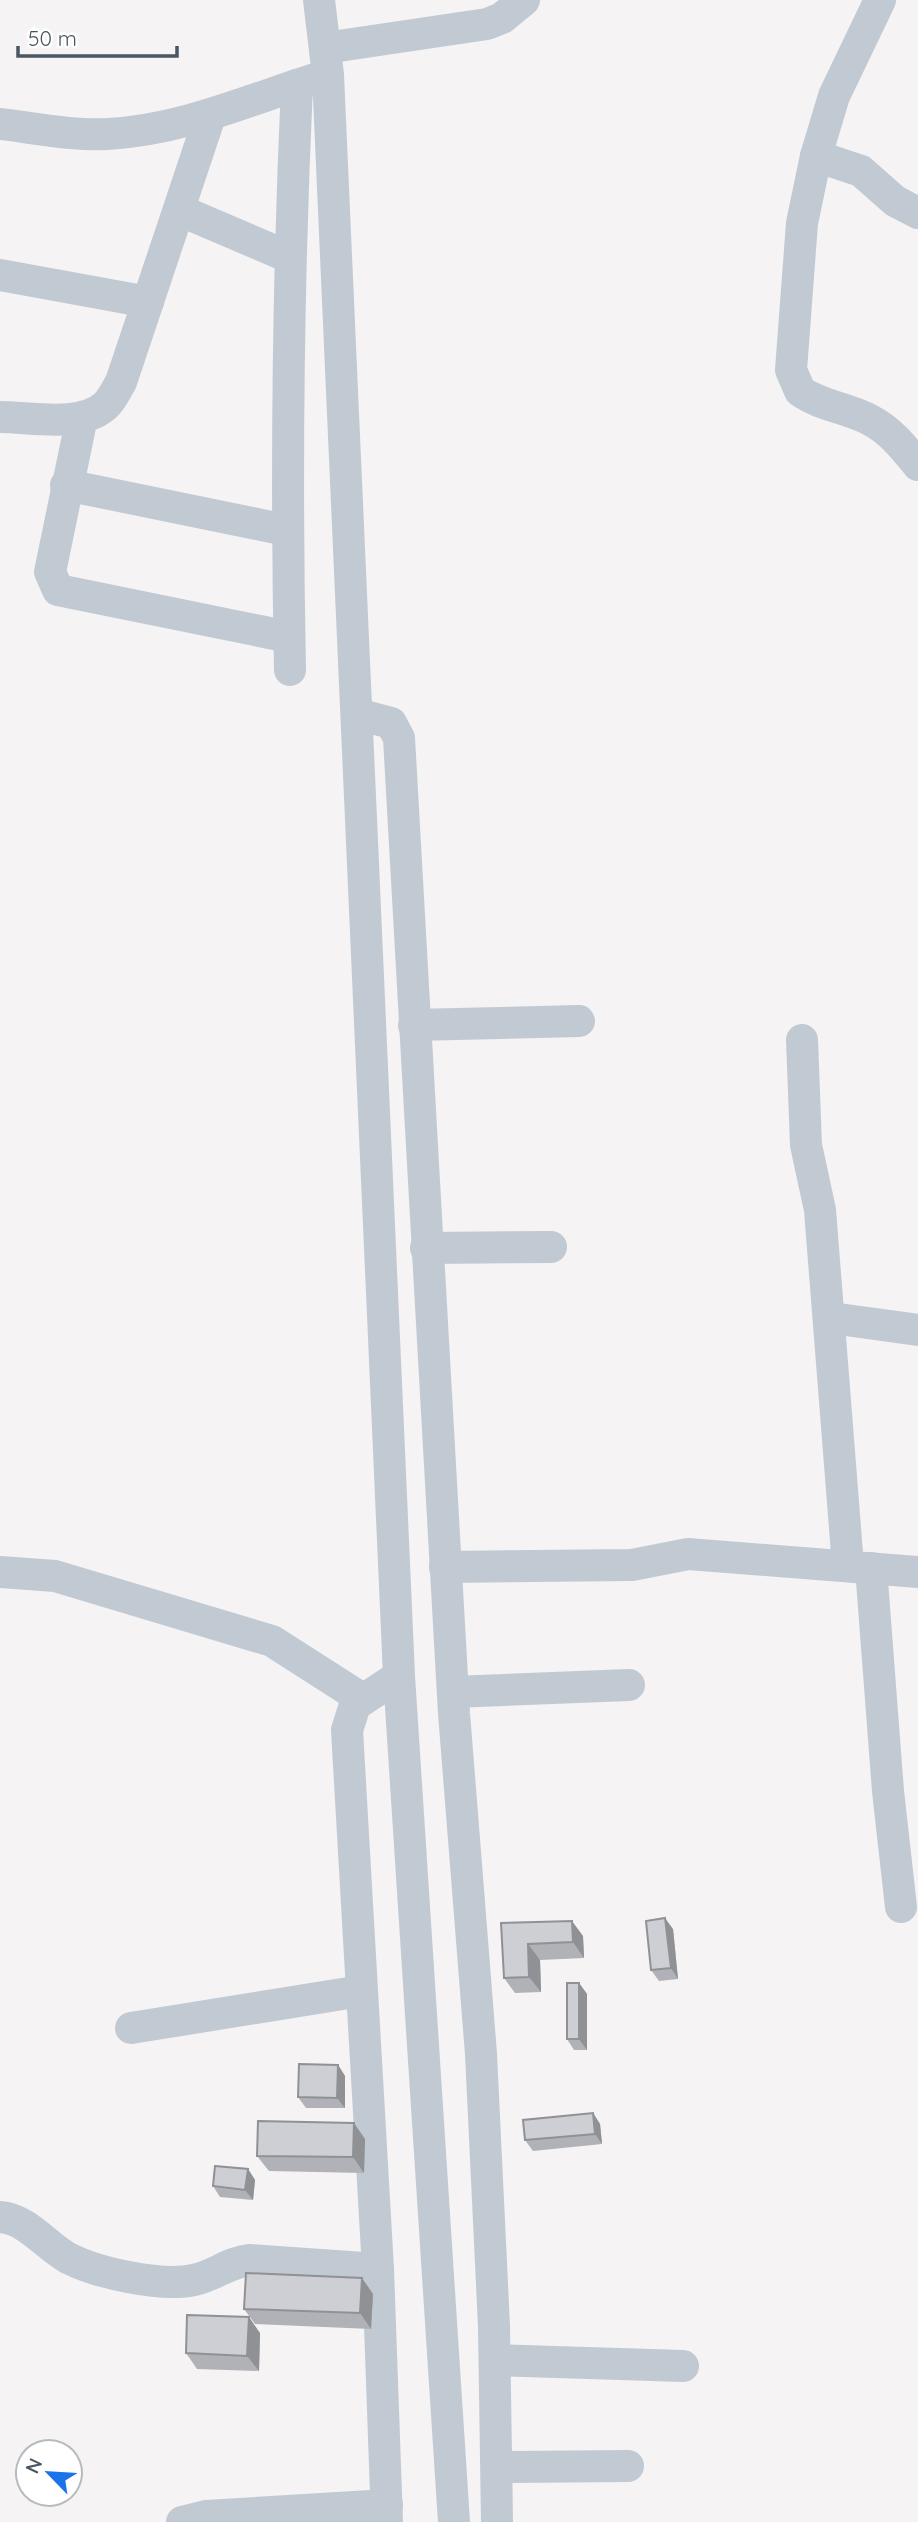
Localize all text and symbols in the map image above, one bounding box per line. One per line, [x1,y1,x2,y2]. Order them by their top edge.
scale bar [18,14,177,58]
text: 50 m [28,25,77,51]
north arrow [14,2438,84,2508]
text: N [20,2454,47,2477]

